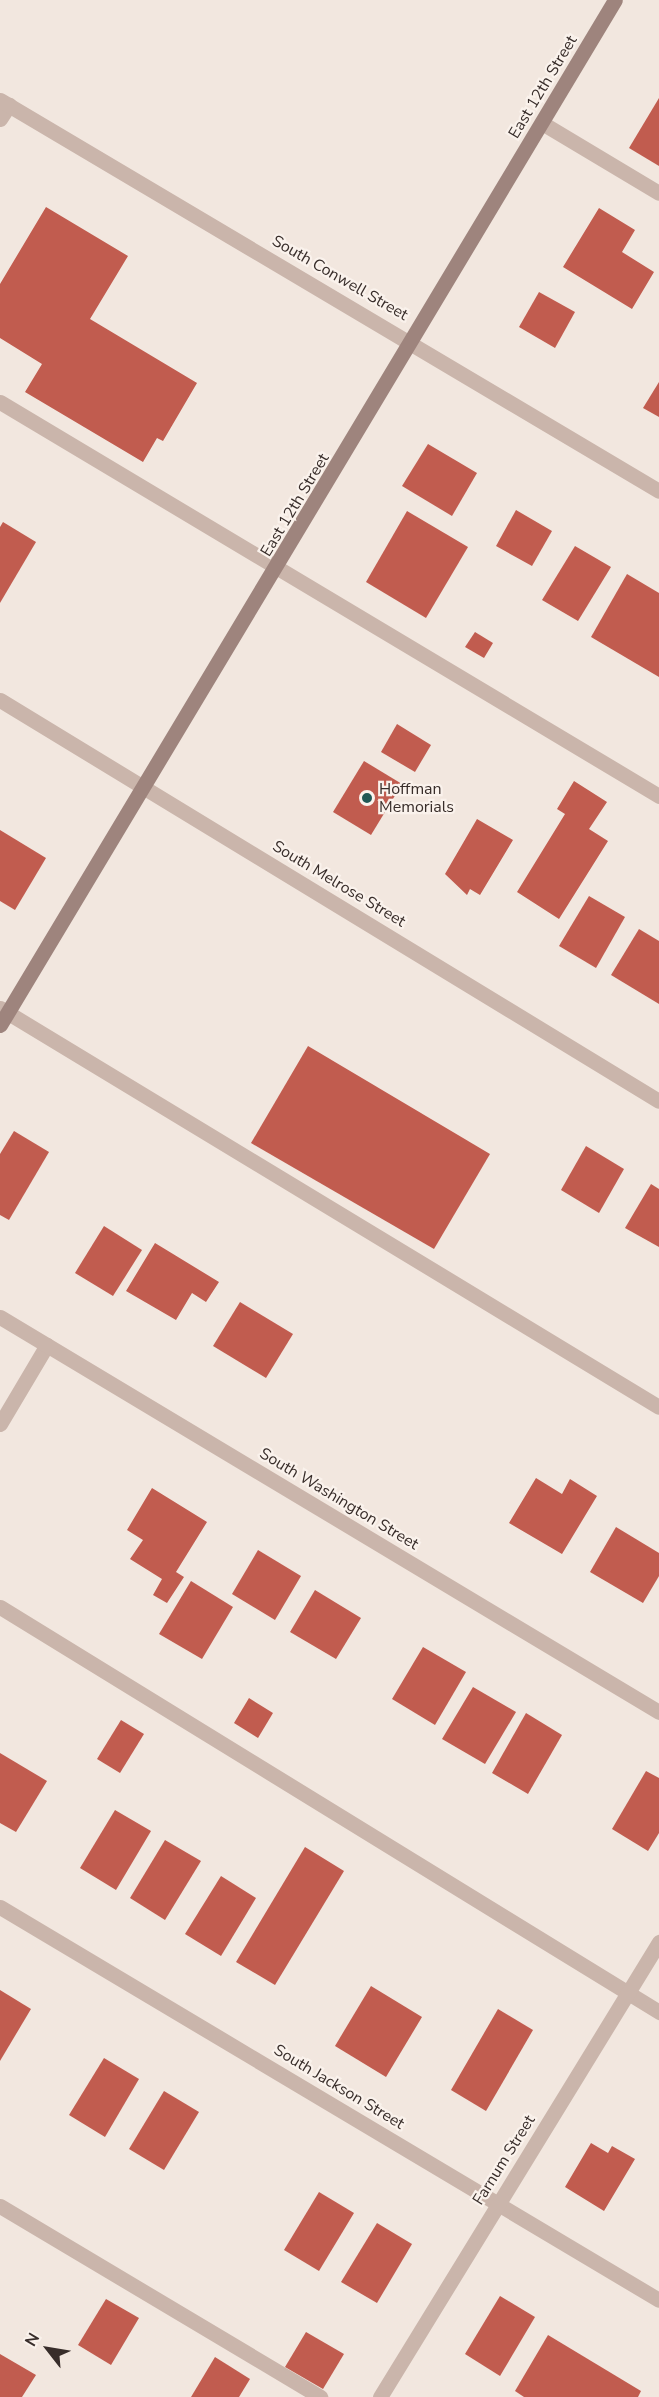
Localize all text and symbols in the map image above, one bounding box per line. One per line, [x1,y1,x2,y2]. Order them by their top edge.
street label: East 12th Street [505,32,581,142]
street label: South Conwell Street [269,231,411,325]
street label: East 12th Street [257,450,333,560]
place label: Hoffman Memorials [379,779,454,817]
marker: Hoffman Memorials [360,791,374,805]
street label: South Melrose Street [269,837,409,931]
street label: South Washington Street [256,1444,422,1554]
street label: South Jackson Street [270,2040,408,2134]
street label: Farnum Street [469,2112,539,2208]
north arrow [18,2319,78,2379]
text: N [20,2329,45,2351]

